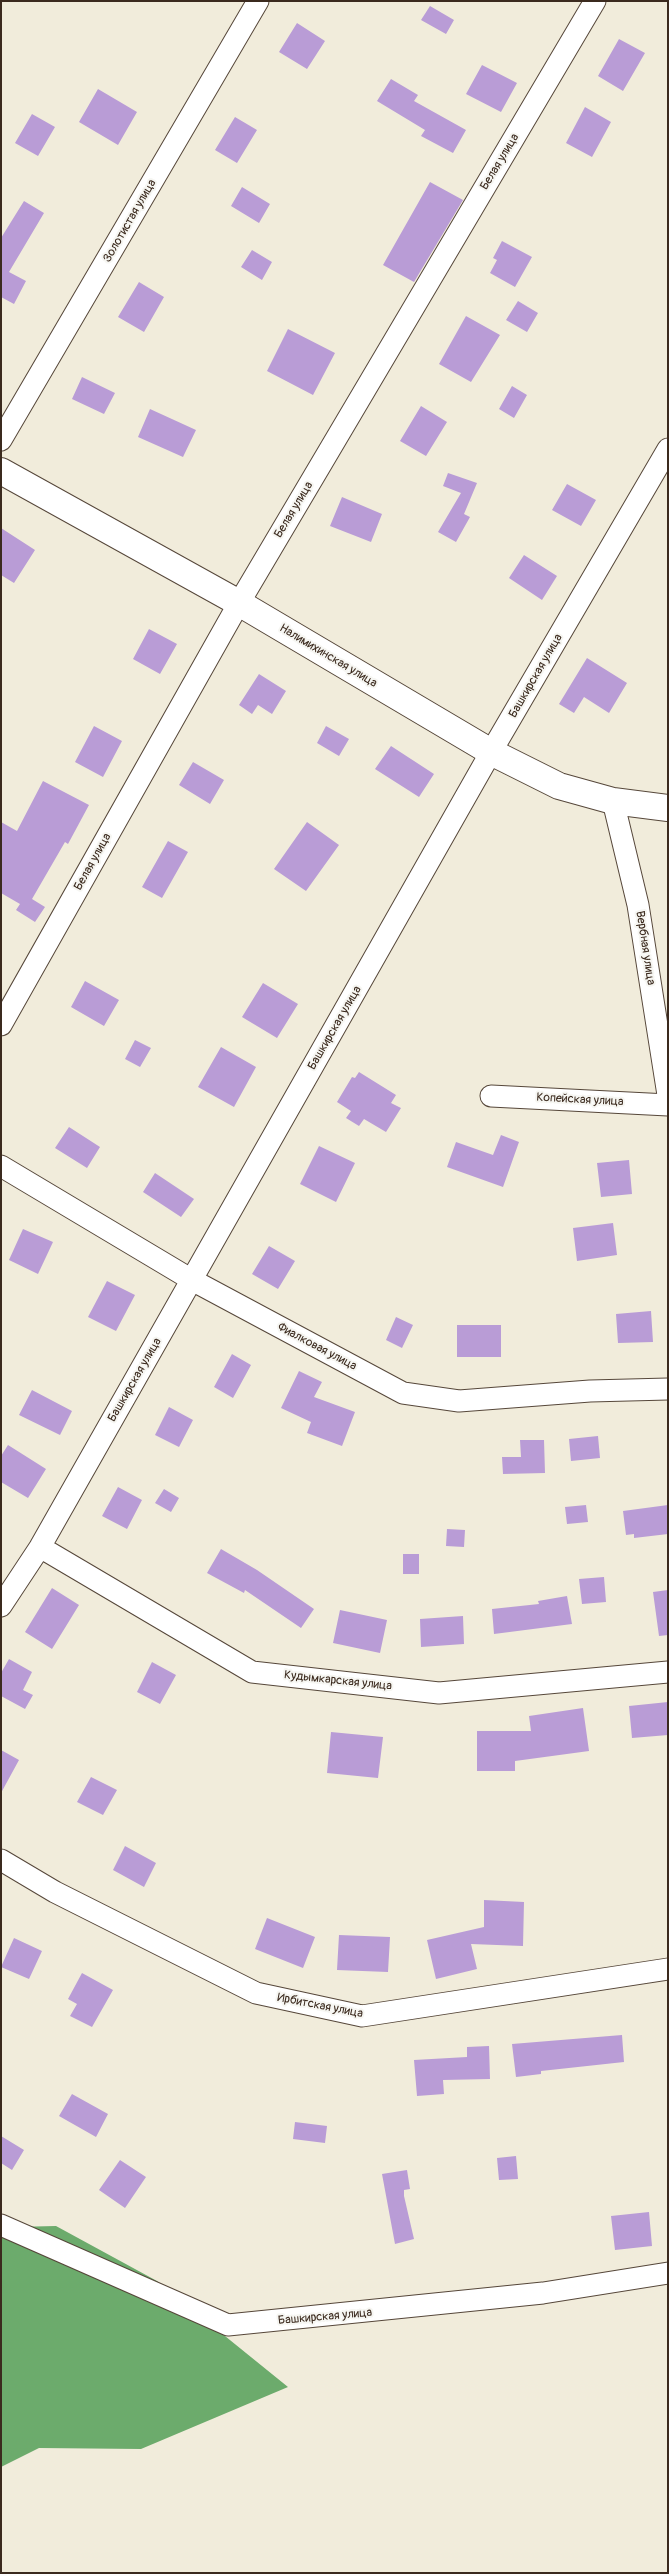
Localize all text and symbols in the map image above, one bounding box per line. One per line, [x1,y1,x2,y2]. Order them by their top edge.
street label: Белая улица [478,131,522,193]
street label: Золотистая улица [100,177,160,265]
street label: Белая улица [272,479,316,541]
street label: Налимихинская улица [277,621,379,691]
street label: Башкирская улица [506,631,566,721]
street label: Белая улица [71,831,115,893]
street label: Вербная улица [632,910,658,986]
street label: Башкирская улица [305,983,365,1073]
street label: Копейская улица [536,1091,624,1109]
street label: Фиалковая улица [275,1320,359,1374]
street label: Башкирская улица [105,1335,165,1425]
street label: Кудымкарская улица [283,1668,393,1694]
street label: Ирбитская улица [276,1991,364,2021]
street label: Башкирская улица [277,2306,373,2328]

